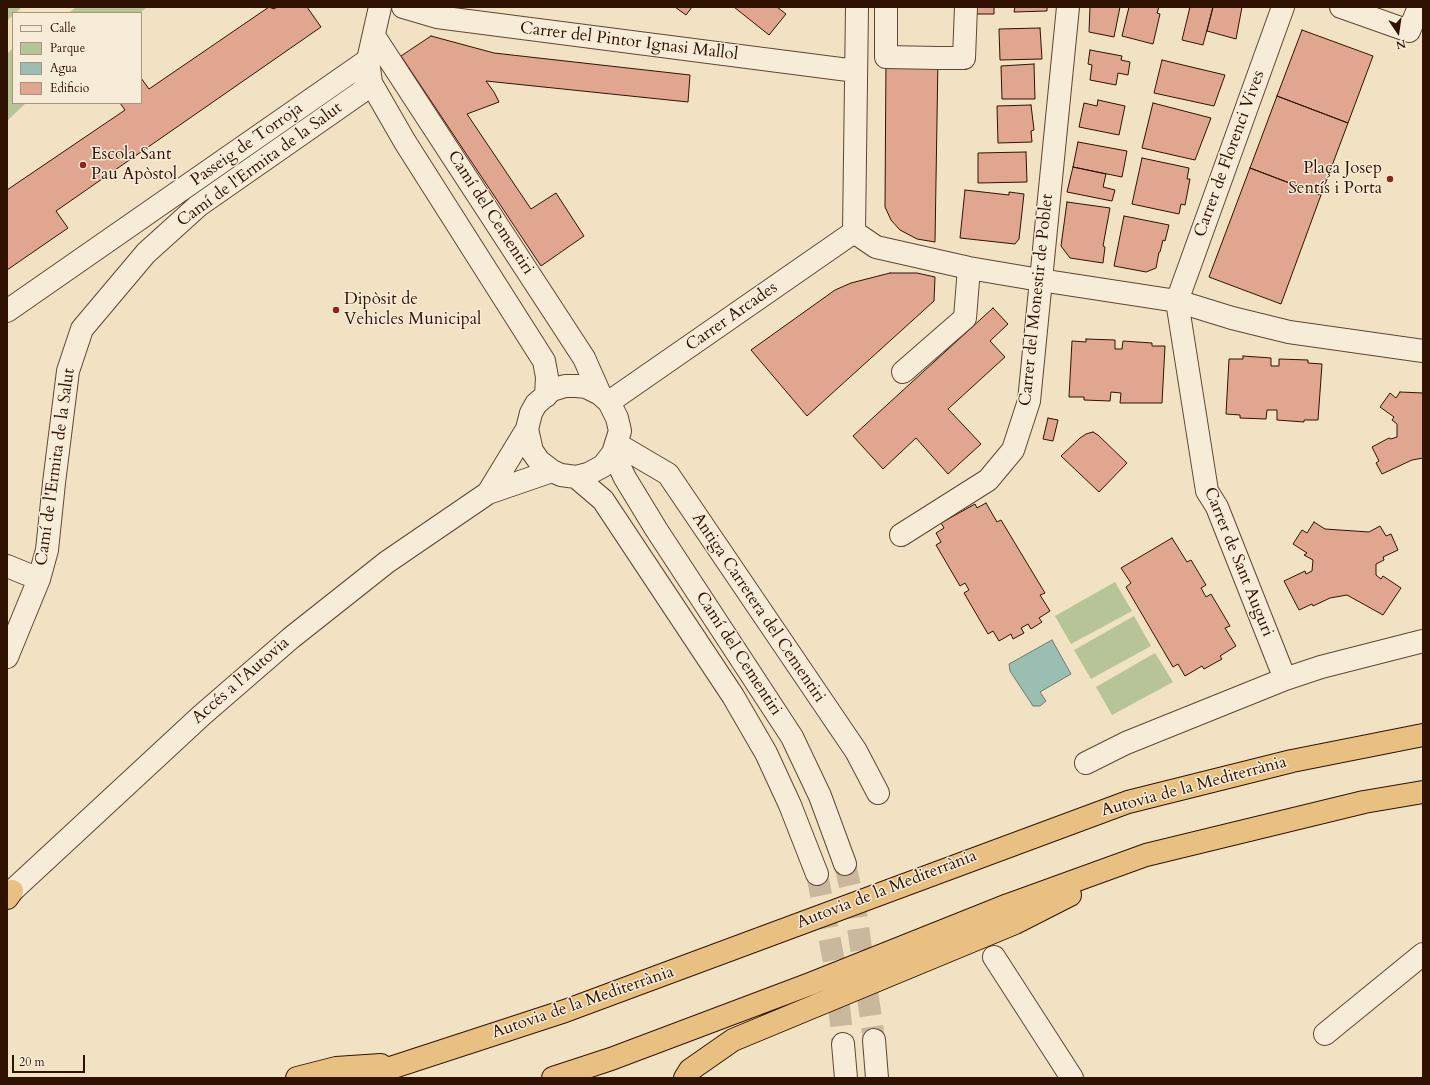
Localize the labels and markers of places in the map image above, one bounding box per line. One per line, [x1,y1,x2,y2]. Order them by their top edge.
place label: Escola Sant Pau Apòstol [91,145,177,185]
place label: Plaça Josep Sentís i Porta [1288,159,1382,199]
marker: Escola Sant Pau Apòstol [78,160,88,170]
marker: Plaça Josep Sentís i Porta [1385,174,1395,184]
place label: Dipòsit de Vehicles Municipal [344,290,481,330]
marker: Dipòsit de Vehicles Municipal [331,305,341,315]

